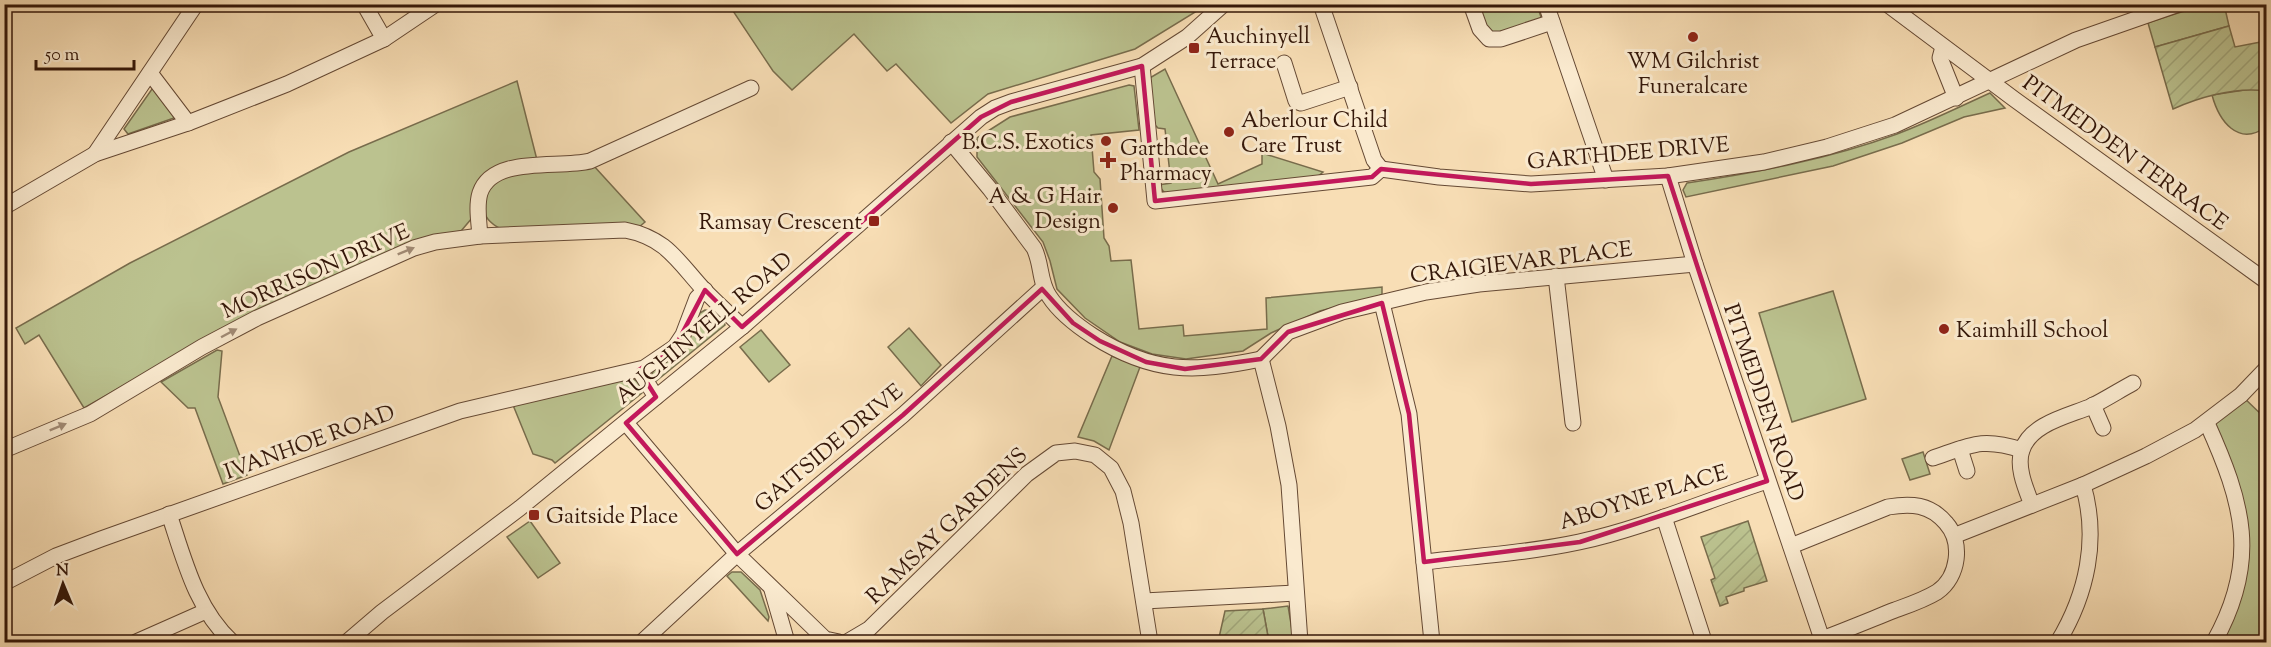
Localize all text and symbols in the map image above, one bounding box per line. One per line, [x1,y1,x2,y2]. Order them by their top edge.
place label: Auchinyell Terrace [1206,22,1310,79]
marker: WM Gilchrist Funeralcare [1686,30,1700,44]
scale bar [36,33,134,71]
marker: Auchinyell Terrace [1187,41,1201,55]
text: 50 m [44,43,80,69]
place label: WM Gilchrist Funeralcare [1627,47,1760,104]
street label: PITMEDDEN TERRACE [2015,69,2234,240]
place label: Aberlour Child Care Trust [1241,106,1388,163]
marker: Aberlour Child Care Trust [1222,125,1236,139]
place label: B.C.S. Exotics [962,128,1094,160]
street label: GARTHDEE DRIVE [1526,130,1731,180]
marker: B.C.S. Exotics [1099,134,1113,148]
place label: Garthdee Pharmacy [1120,134,1212,191]
marker: Garthdee Pharmacy [1101,153,1115,167]
place label: A & G Hair Design [988,182,1101,239]
marker: A & G Hair Design [1106,201,1120,215]
place label: Ramsay Crescent [699,208,862,240]
marker: Ramsay Crescent [867,214,881,228]
street label: MORRISON DRIVE [217,217,415,329]
street label: CRAIGIEVAR PLACE [1408,234,1634,293]
street label: AUCHINYELL ROAD [609,245,801,413]
one-way arrow [397,246,415,256]
street label: PITMEDDEN ROAD [1713,300,1811,506]
place label: Kaimhill School [1956,316,2108,348]
marker: Kaimhill School [1937,322,1951,336]
one-way arrow [220,328,237,338]
street label: GAITSIDE DRIVE [748,377,911,521]
street label: IVANHOE ROAD [220,398,400,490]
one-way arrow [50,422,68,432]
street label: RAMSAY GARDENS [860,441,1036,613]
street label: ABOYNE PLACE [1556,458,1732,540]
place label: Gaitside Place [546,502,678,534]
marker: Gaitside Place [527,508,541,522]
north arrow [33,554,93,614]
text: N [56,560,70,583]

